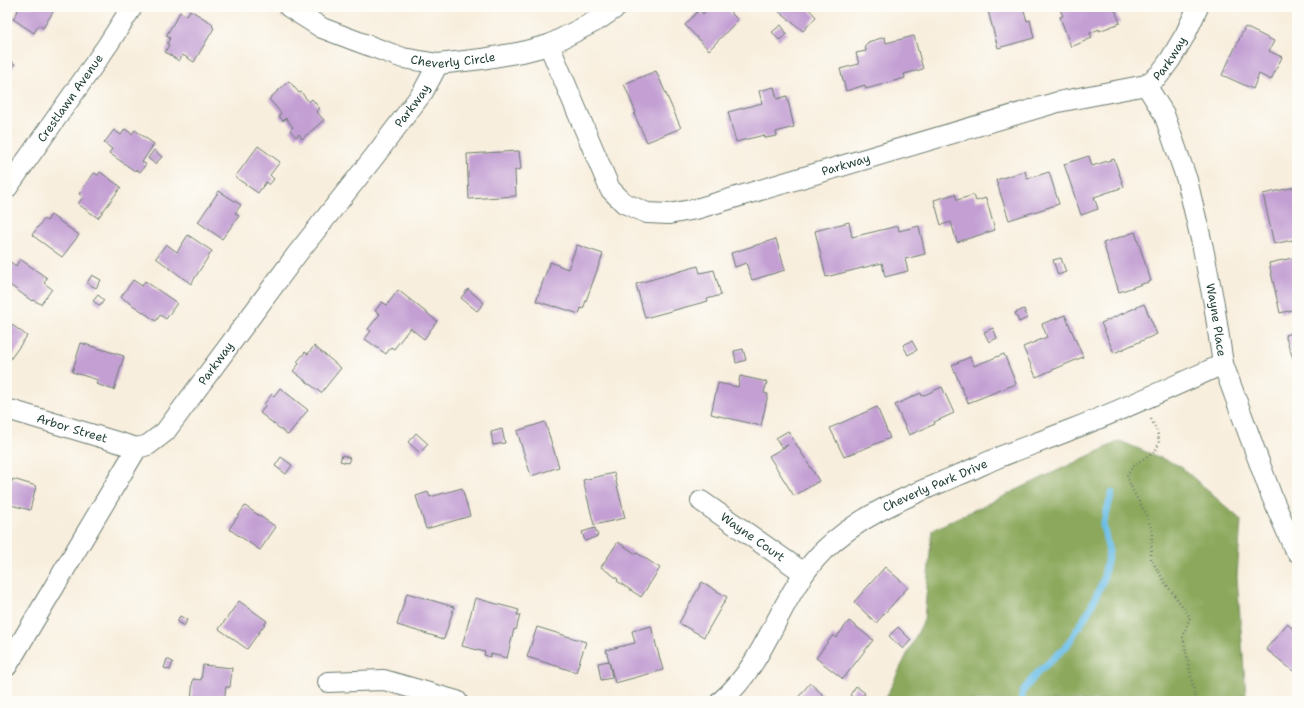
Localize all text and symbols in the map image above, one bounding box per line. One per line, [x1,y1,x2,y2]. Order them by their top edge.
street label: Parkway [1150,33,1190,85]
street label: Cheverly Circle [409,49,497,72]
street label: Crestlawn Avenue [34,51,107,145]
street label: Parkway [391,81,434,131]
street label: Parkway [820,150,872,179]
street label: Wayne Place [1202,282,1230,358]
street label: Parkway [195,338,237,388]
street label: Arbor Street [35,410,109,447]
street label: Cheverly Park Drive [880,455,990,516]
street label: Wayne Court [717,509,788,565]

